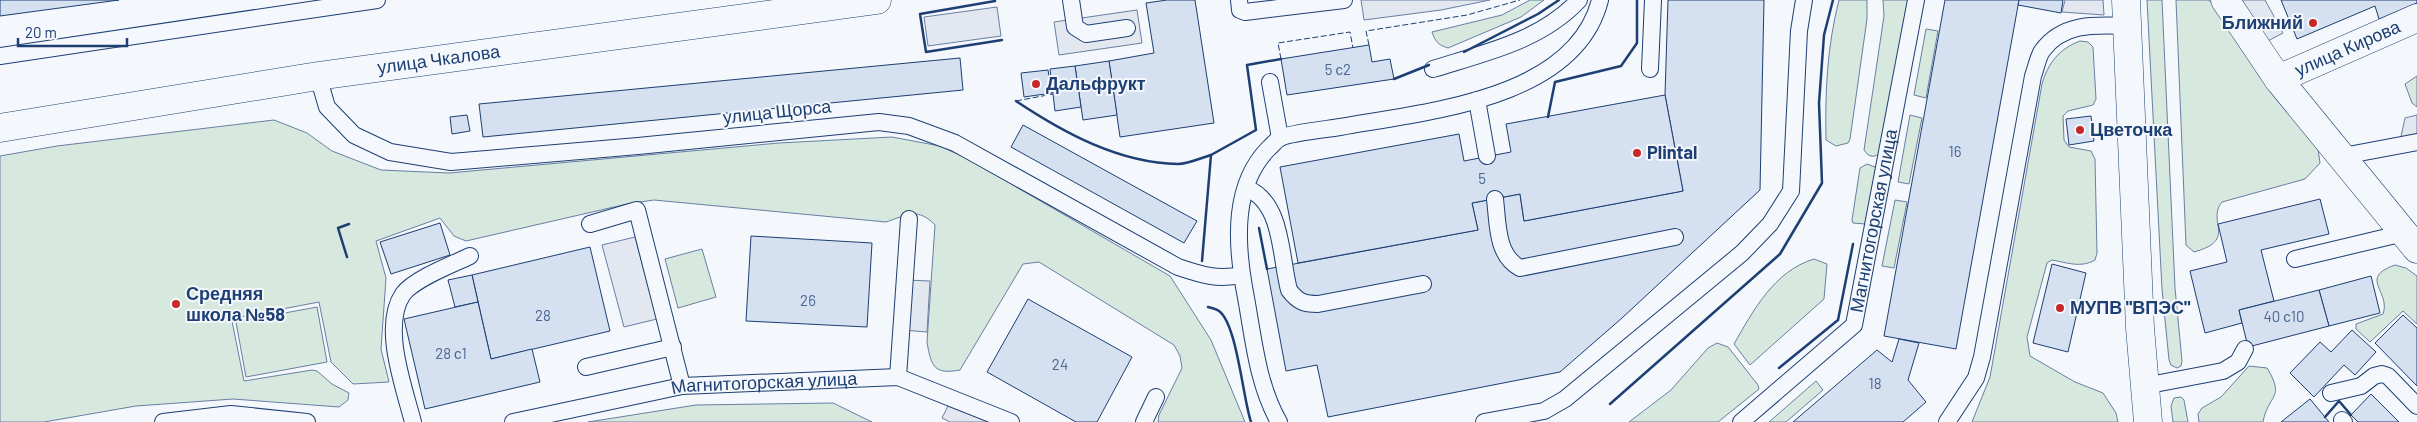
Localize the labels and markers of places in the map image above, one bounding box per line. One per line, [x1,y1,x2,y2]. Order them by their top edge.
place label: Ближний [2222,11,2303,33]
marker: Ближний [2307,17,2319,29]
place label: Дальфрукт [1046,72,1146,94]
marker: Дальфрукт [1030,78,1042,90]
place label: Цветочка [2090,118,2173,140]
marker: Цветочка [2074,124,2086,136]
place label: Plintal [1647,141,1697,163]
marker: Plintal [1631,147,1643,159]
place label: Средняя школа №58 [186,282,285,325]
place label: МУПВ "ВПЭС" [2070,296,2191,318]
marker: Средняя школа №58 [170,298,182,310]
marker: МУПВ "ВПЭС" [2054,302,2066,314]

